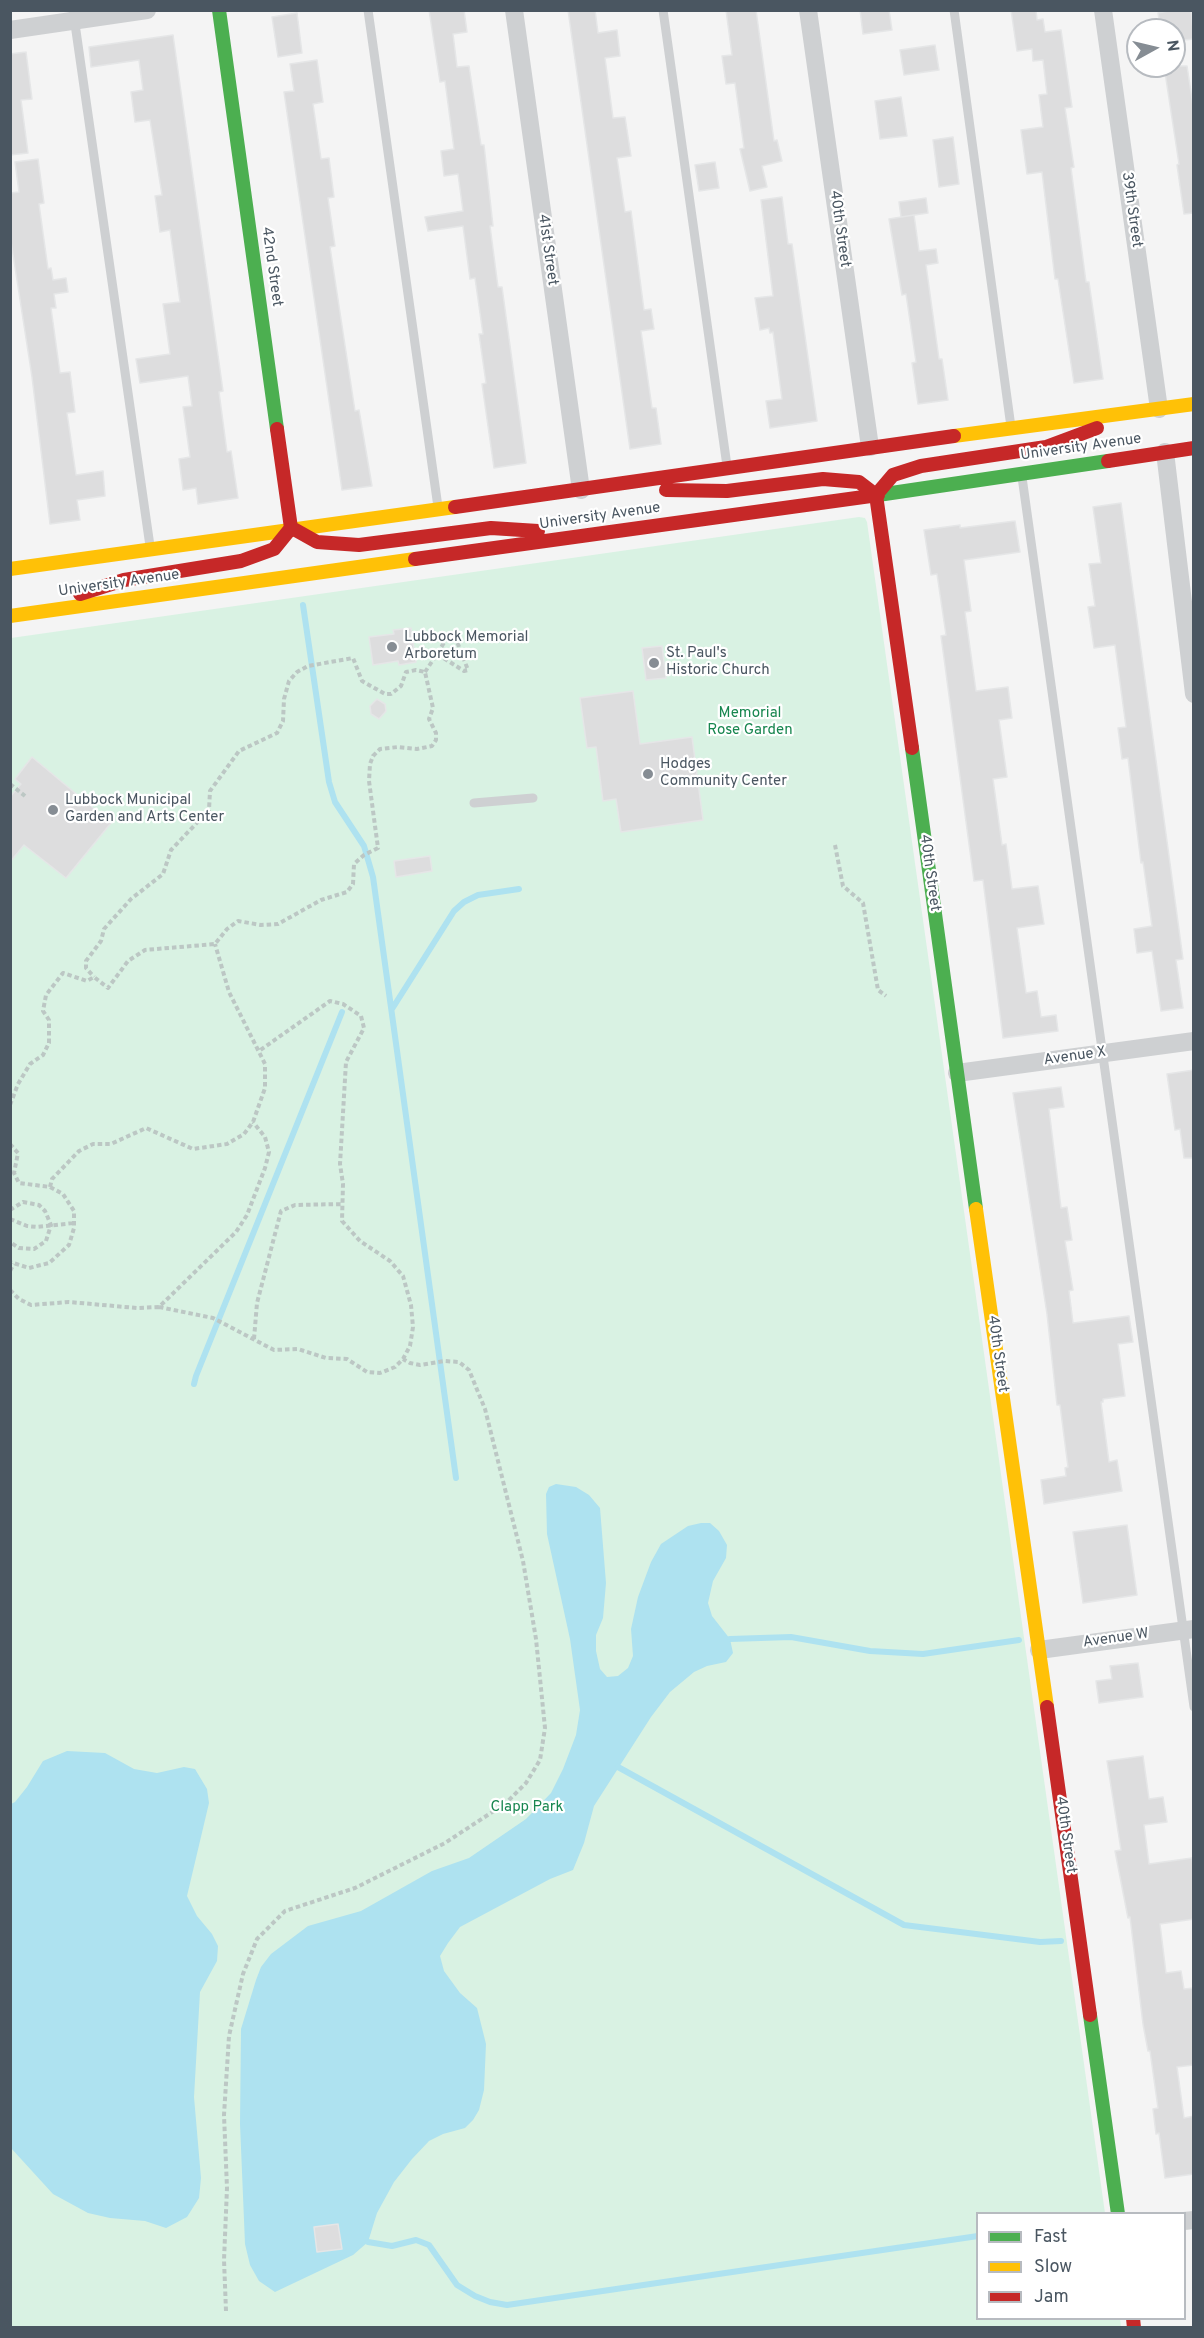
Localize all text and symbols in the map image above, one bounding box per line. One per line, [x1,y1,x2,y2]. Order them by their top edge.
north arrow [1126,18,1186,78]
text: N [1161,39,1183,53]
street label: 39th Street [1117,171,1145,249]
street label: 40th Street [825,189,853,269]
street label: 41st Street [533,213,561,287]
street label: 42nd Street [256,226,286,308]
street label: University Avenue [1019,431,1143,465]
street label: University Avenue [538,500,662,534]
street label: University Avenue [57,567,181,601]
place label: Lubbock Memorial Arboretum [404,629,528,664]
marker: Lubbock Memorial Arboretum [385,640,399,654]
place label: St. Paul's Historic Church [666,645,770,680]
marker: St. Paul's Historic Church [647,656,661,670]
park label: Memorial Rose Garden [707,705,793,740]
place label: Hodges Community Center [660,756,787,791]
marker: Hodges Community Center [641,767,655,781]
place label: Lubbock Municipal Garden and Arts Center [65,792,224,827]
marker: Lubbock Municipal Garden and Arts Center [46,803,60,817]
street label: 40th Street [915,833,943,913]
street label: Avenue X [1043,1044,1107,1070]
street label: 40th Street [983,1314,1011,1394]
street label: Avenue W [1082,1625,1150,1653]
street label: 40th Street [1051,1795,1079,1875]
park label: Clapp Park [490,1799,564,1817]
legend [976,2212,1186,2320]
text: Fast [1034,2226,1067,2249]
text: Slow [1034,2256,1072,2279]
text: Jam [1034,2286,1069,2309]

